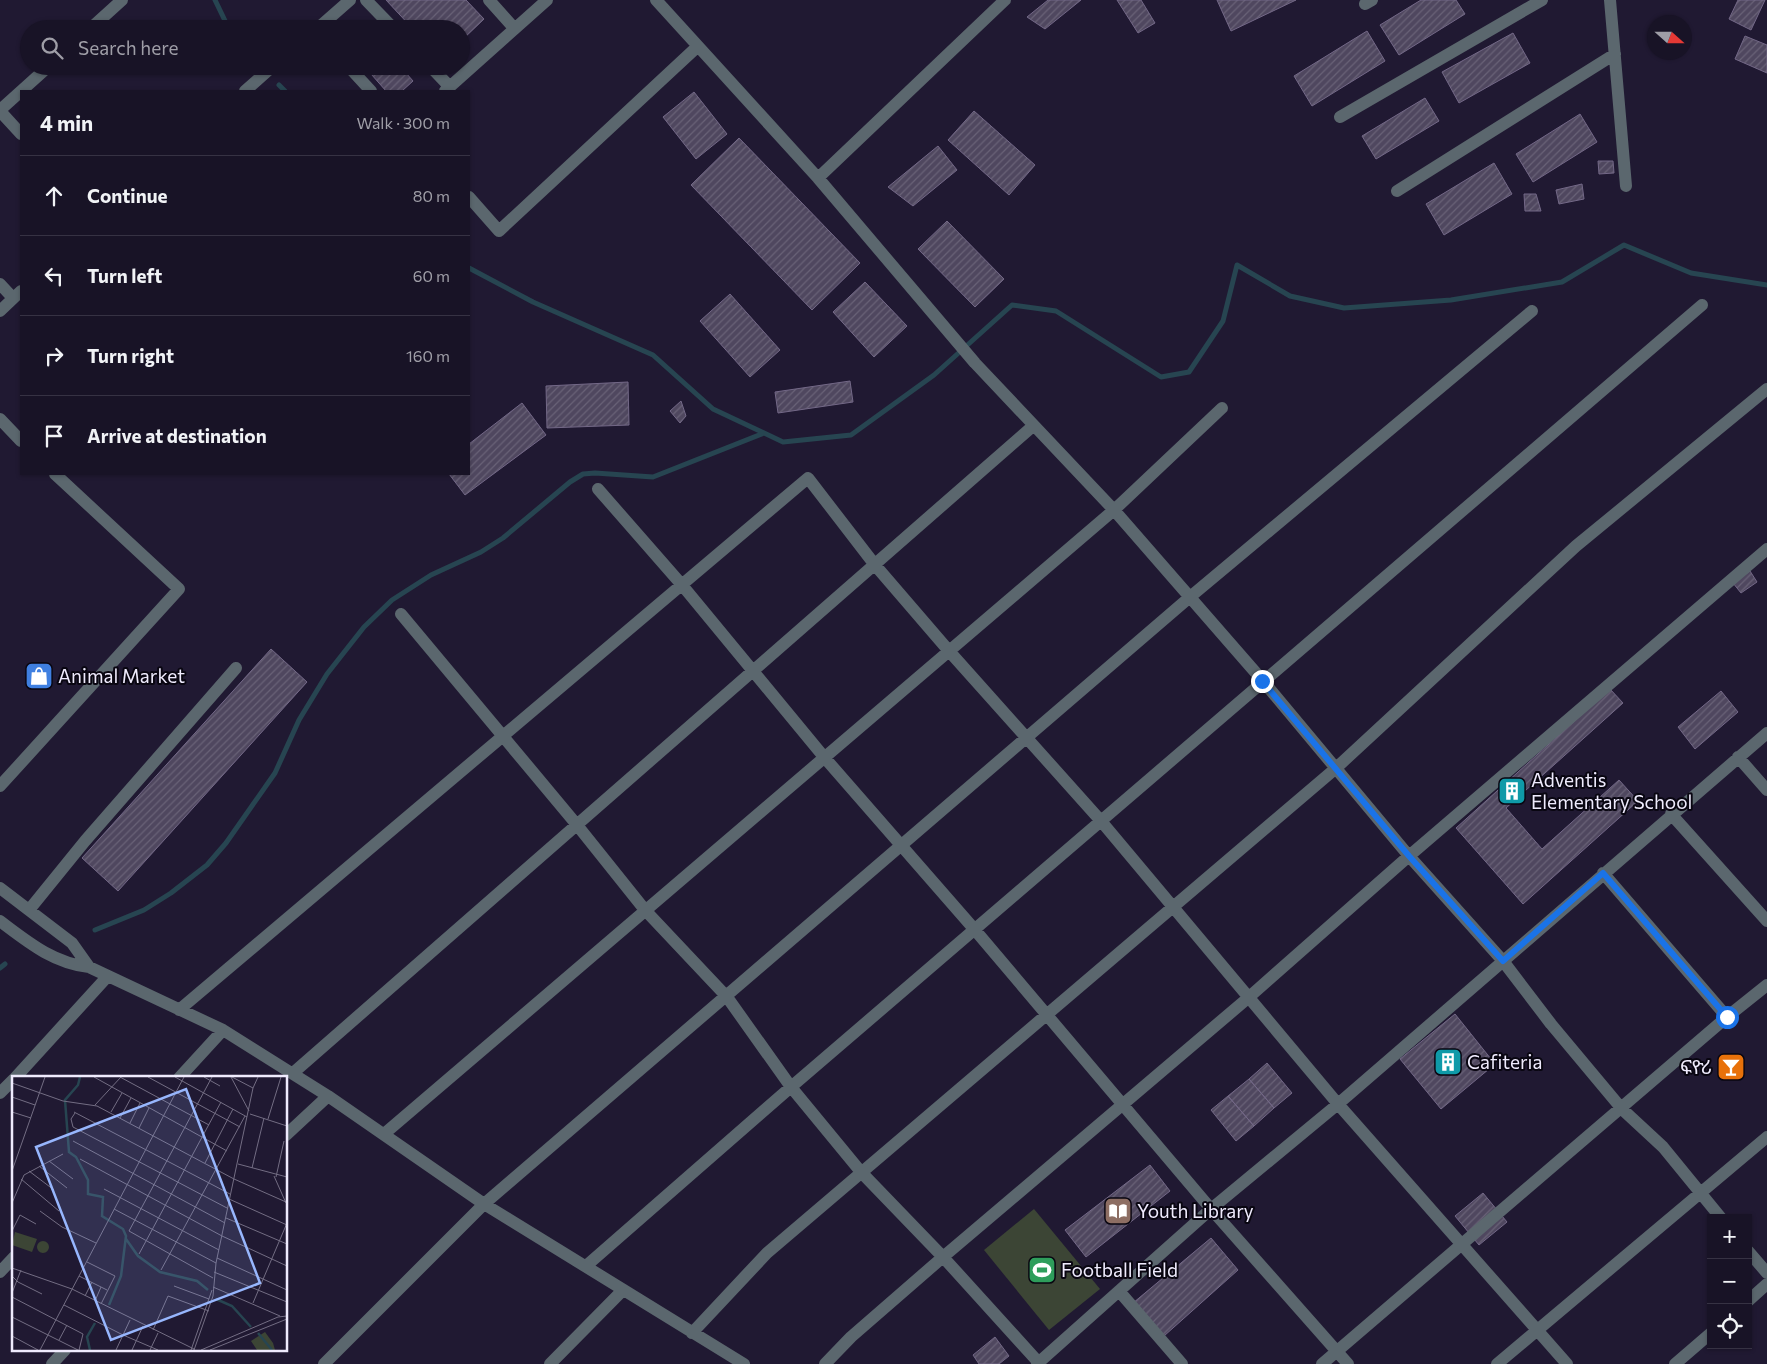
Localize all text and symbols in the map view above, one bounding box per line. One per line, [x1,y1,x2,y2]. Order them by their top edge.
north arrow [1647,15,1692,60]
search box [20,20,470,75]
icon: search [38,34,66,62]
text: Search here [78,36,178,59]
text: 4 min [40,110,93,135]
text: Walk · 300 m [356,113,450,132]
icon: ahead [40,182,68,210]
text: Continue [87,184,167,207]
text: 80 m [413,186,450,205]
icon: left [40,262,68,290]
text: Turn left [87,264,162,287]
text: 60 m [413,266,450,285]
icon: right [40,342,68,370]
text: Turn right [87,344,174,367]
text: 160 m [406,346,450,365]
icon: arrive [40,422,68,450]
text: Arrive at destination [87,424,267,447]
shop icon: Animal Market [24,661,54,691]
place label: Animal Market [58,664,185,687]
route end [1251,670,1274,693]
place label: Adventis Elementary School [1531,768,1692,813]
building icon: Adventis Elementary School [1497,776,1527,806]
route start [1716,1006,1739,1029]
building icon: Cafiteria [1433,1047,1463,1077]
place label: Cafiteria [1467,1050,1542,1073]
bar icon: ፍዮሪ [1716,1052,1746,1082]
place label: ፍዮሪ [1680,1055,1712,1078]
inset map [12,1076,288,1352]
library icon: Youth Library [1103,1196,1133,1226]
place label: Youth Library [1137,1199,1254,1222]
map controls [1707,1214,1752,1349]
button: + [1707,1214,1752,1259]
sports icon: Football Field [1027,1255,1057,1285]
place label: Football Field [1061,1258,1178,1281]
button: − [1707,1259,1752,1304]
button: locate [1707,1304,1752,1349]

